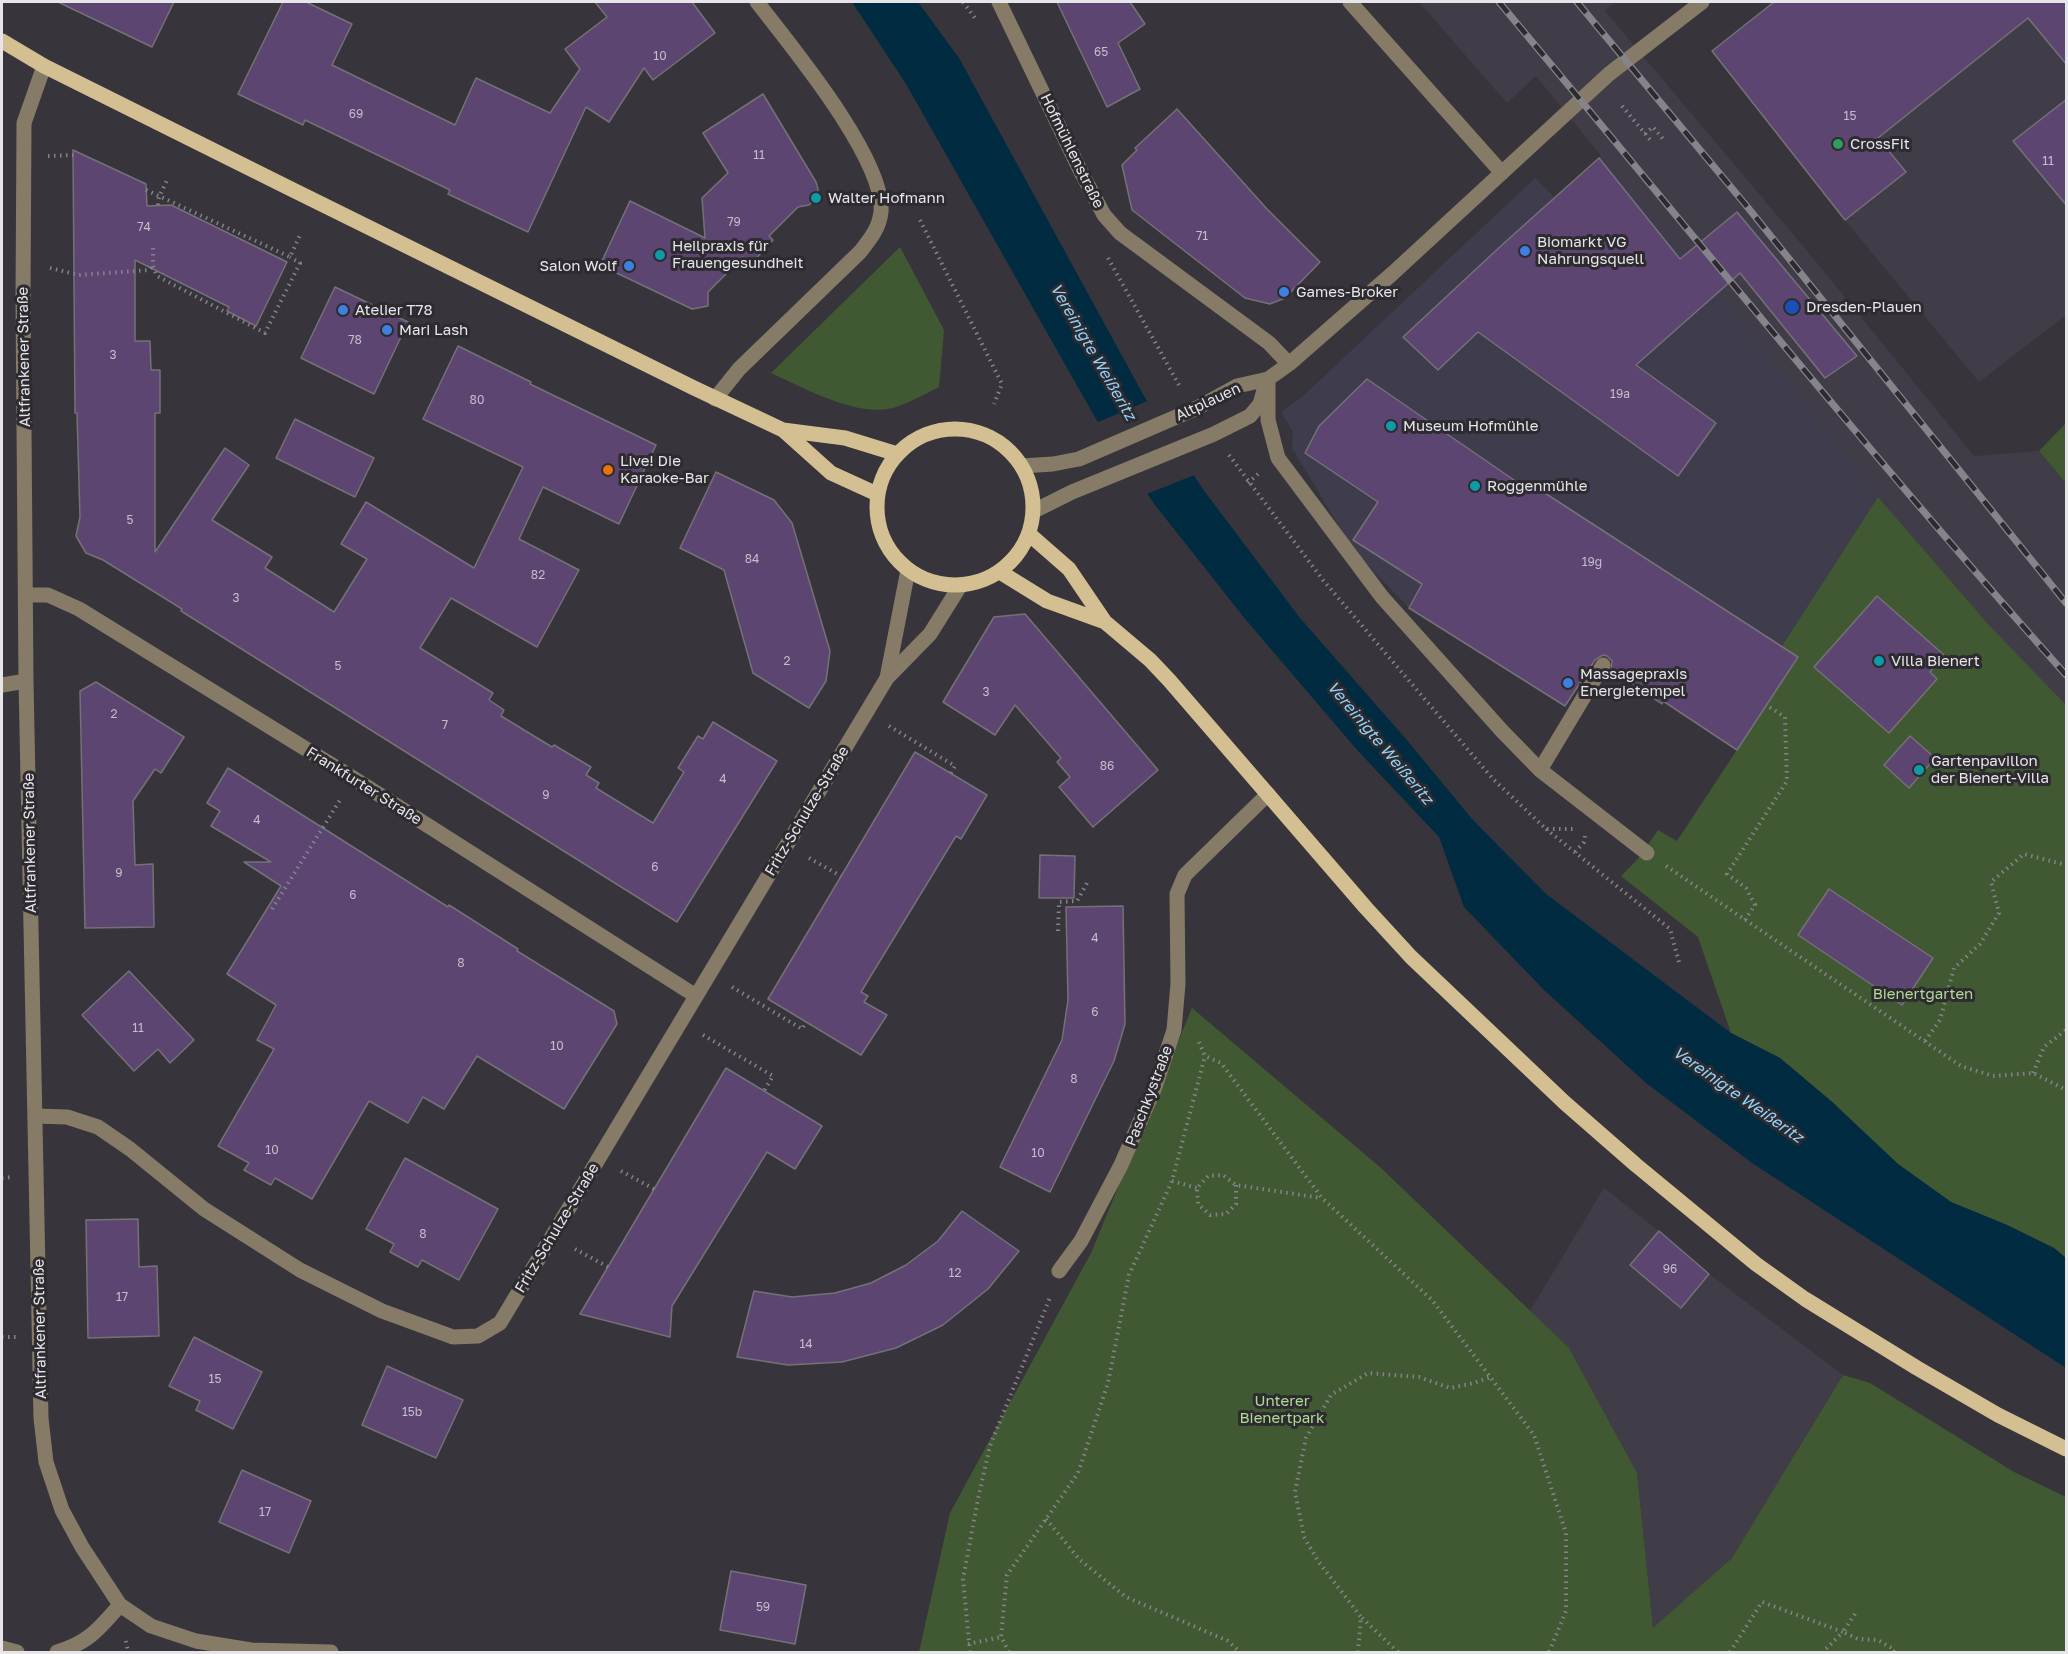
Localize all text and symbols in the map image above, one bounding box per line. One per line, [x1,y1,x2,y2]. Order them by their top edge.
house number: 65 [1094,45,1108,59]
house number: 10 [653,49,667,63]
street label: Hofmühlenstraße [1036,91,1108,211]
house number: 69 [349,107,363,121]
house number: 15 [1844,109,1856,123]
place label: CrossFit [1850,135,1910,153]
marker: CrossFit [1831,137,1845,151]
house number: 11 [753,148,765,162]
house number: 11 [2042,154,2054,168]
place label: Walter Hofmann [828,189,945,207]
marker: Walter Hofmann [809,191,823,205]
house number: 79 [727,215,741,229]
house number: 74 [137,220,151,234]
house number: 71 [1196,229,1208,243]
place label: Biomarkt VG Nahrungsquell [1537,233,1644,268]
place label: Heilpraxis für Frauengesundheit [672,237,803,272]
marker: Biomarkt VG Nahrungsquell [1518,244,1532,258]
marker: Heilpraxis für Frauengesundheit [653,248,667,262]
place label: Salon Wolf [540,257,617,275]
marker: Salon Wolf [622,259,636,273]
water label: Vereinigte Weißeritz [1046,280,1140,424]
place label: Games-Broker [1296,283,1398,301]
marker: Games-Broker [1277,285,1291,299]
street label: Altfrankener Straße [14,287,34,427]
marker: Dresden-Plauen [1783,298,1801,316]
place label: Dresden-Plauen [1806,298,1922,316]
place label: Atelier T78 [355,301,433,319]
marker: Atelier T78 [336,303,350,317]
place label: Mari Lash [399,321,468,339]
marker: Mari Lash [380,323,394,337]
house number: 78 [348,333,362,347]
house number: 3 [109,348,117,362]
street label: Altplauen [1173,379,1243,425]
house number: 19a [1610,387,1630,401]
house number: 80 [470,393,484,407]
place label: Museum Hofmühle [1403,417,1538,435]
marker: Museum Hofmühle [1384,419,1398,433]
place label: Live! Die Karaoke-Bar [620,452,709,487]
marker: Live! Die Karaoke-Bar [601,463,615,477]
place label: Roggenmühle [1487,477,1587,495]
marker: Roggenmühle [1468,479,1482,493]
house number: 5 [127,513,133,527]
house number: 84 [745,552,759,566]
house number: 19g [1582,555,1602,569]
house number: 82 [531,568,545,582]
house number: 3 [232,591,240,605]
place label: Villa Bienert [1891,652,1980,670]
house number: 2 [784,654,790,668]
marker: Villa Bienert [1872,654,1886,668]
house number: 5 [335,659,341,673]
place label: Massagepraxis Energietempel [1580,665,1687,700]
marker: Massagepraxis Energietempel [1561,676,1575,690]
water label: Vereinigte Weißeritz [1323,678,1437,808]
house number: 3 [982,685,990,699]
house number: 2 [111,707,117,721]
house number: 7 [442,718,448,732]
street label: Frankfurter Straße [303,743,425,829]
street label: Fritz-Schulze-Straße [761,743,853,879]
place label: Gartenpavillon der Bienert-Villa [1931,752,2049,787]
house number: 86 [1100,759,1114,773]
marker: Gartenpavillon der Bienert-Villa [1912,763,1926,777]
house number: 4 [719,772,727,786]
street label: Altfrankener Straße [20,773,40,913]
house number: 9 [542,788,550,802]
house number: 4 [253,813,261,827]
house number: 6 [651,860,659,874]
house number: 9 [115,866,123,880]
house number: 6 [349,888,357,902]
house number: 4 [1091,931,1099,945]
house number: 8 [457,956,465,970]
park label: Bienertgarten [1873,985,1973,1003]
house number: 6 [1091,1005,1099,1019]
house number: 11 [132,1021,144,1035]
house number: 10 [550,1039,564,1053]
street label: Paschkystraße [1122,1043,1176,1149]
water label: Vereinigte Weißeritz [1669,1043,1807,1147]
house number: 8 [1070,1072,1078,1086]
house number: 10 [265,1143,279,1157]
house number: 10 [1031,1146,1045,1160]
street label: Fritz-Schulze-Straße [511,1160,603,1296]
house number: 8 [419,1227,427,1241]
street label: Altfrankener Straße [30,1259,50,1399]
house number: 96 [1663,1262,1677,1276]
house number: 12 [949,1266,961,1280]
house number: 17 [116,1290,128,1304]
house number: 14 [799,1337,813,1351]
house number: 15 [209,1372,221,1386]
park label: Unterer Bienertpark [1240,1392,1324,1427]
house number: 15b [402,1405,422,1419]
house number: 17 [259,1505,271,1519]
house number: 59 [756,1600,770,1614]

